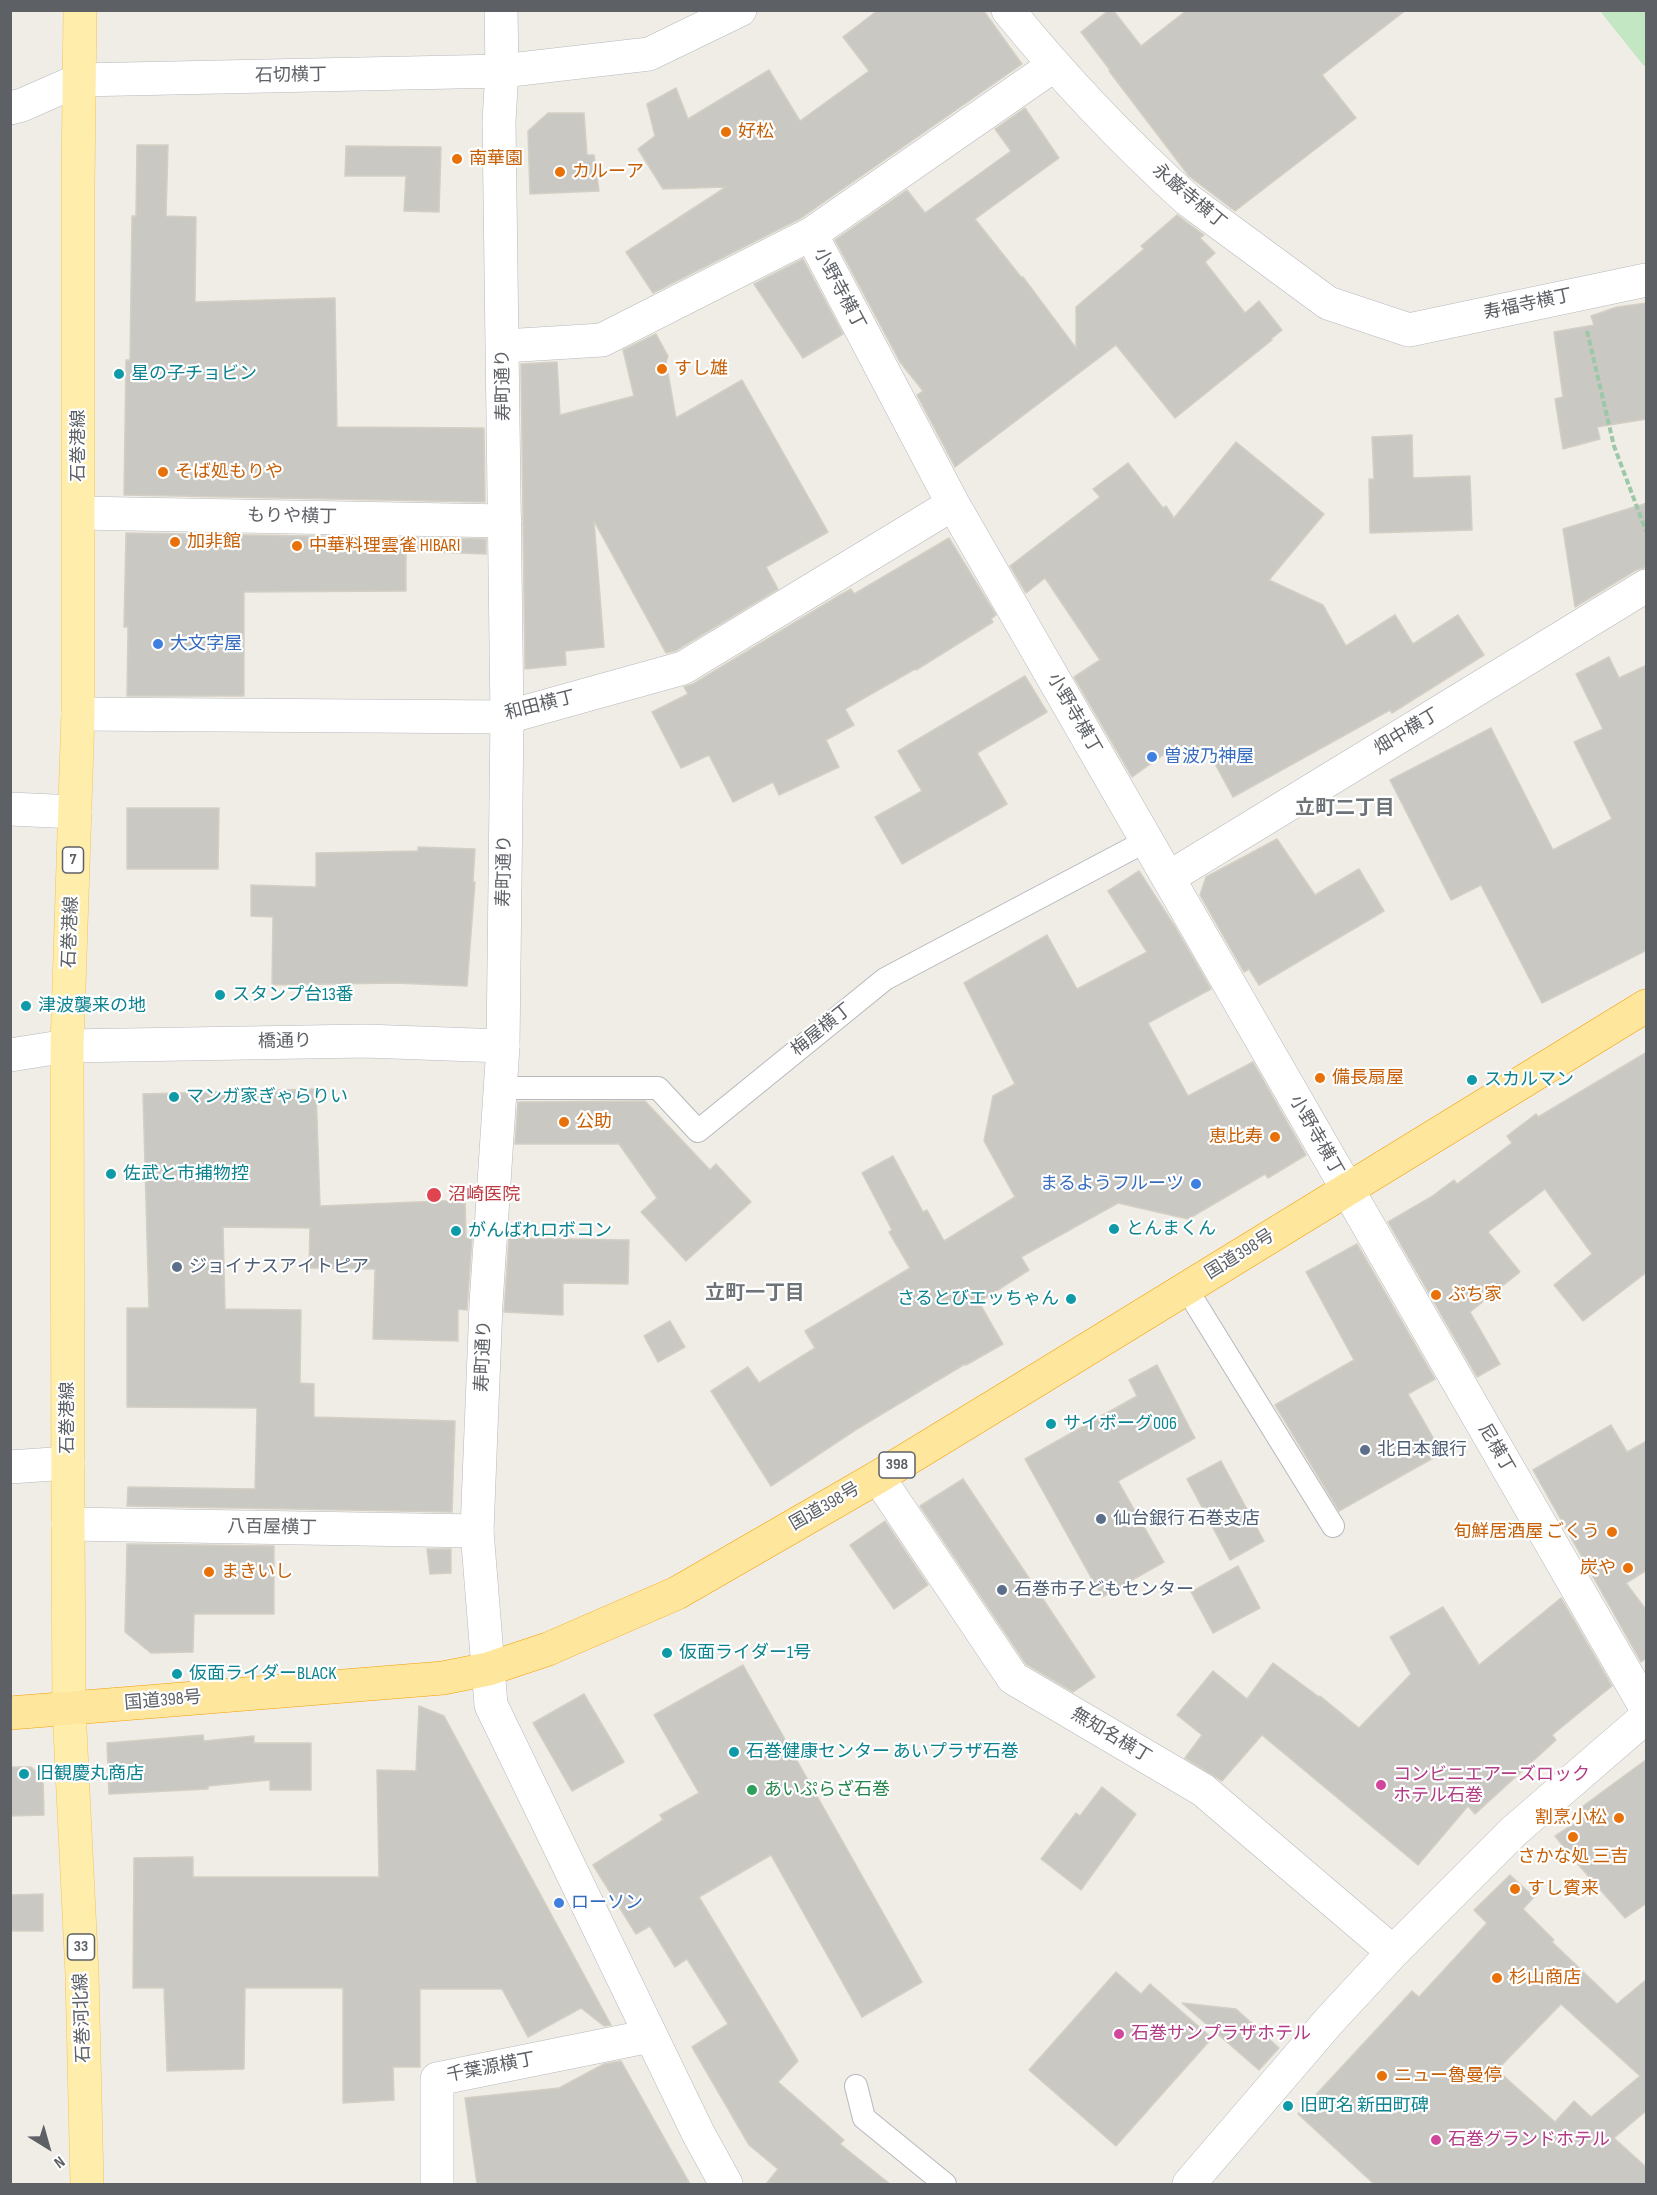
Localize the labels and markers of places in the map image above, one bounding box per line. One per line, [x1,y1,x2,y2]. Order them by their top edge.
place label: 好松 [738,121,774,143]
marker: 好松 [719,125,733,139]
place label: 南華園 [469,148,523,170]
marker: 南華園 [450,152,464,166]
place label: カルーア [572,161,644,183]
marker: カルーア [553,165,567,179]
place label: すし雄 [674,358,728,380]
marker: すし雄 [655,362,669,376]
place label: 星の子チョビン [131,363,257,385]
marker: 星の子チョビン [112,367,126,381]
place label: そば処もりや [175,461,283,483]
marker: そば処もりや [156,465,170,479]
place label: 加非館 [187,531,241,553]
marker: 加非館 [168,535,182,549]
place label: 中華料理雲雀 HIBARI [309,535,460,557]
marker: 中華料理雲雀 HIBARI [290,539,304,553]
place label: 大文字屋 [170,633,242,655]
marker: 大文字屋 [151,637,165,651]
place label: 曽波乃神屋 [1164,746,1254,768]
marker: 曽波乃神屋 [1145,750,1159,764]
place label: スタンプ台13番 [232,984,354,1006]
marker: スタンプ台13番 [213,988,227,1002]
place label: 津波襲来の地 [38,995,146,1017]
marker: 津波襲来の地 [19,999,33,1013]
place label: 備長扇屋 [1332,1067,1404,1089]
place label: スカルマン [1484,1069,1574,1091]
marker: 備長扇屋 [1313,1071,1327,1085]
marker: スカルマン [1465,1073,1479,1087]
place label: マンガ家ぎゃらりい [186,1086,348,1108]
marker: マンガ家ぎゃらりい [167,1090,181,1104]
place label: 公助 [576,1111,612,1133]
marker: 公助 [557,1115,571,1129]
place label: 恵比寿 [1209,1126,1263,1148]
marker: 恵比寿 [1268,1130,1282,1144]
place label: 佐武と市捕物控 [123,1163,249,1185]
marker: 佐武と市捕物控 [104,1167,118,1181]
place label: まるようフルーツ [1040,1173,1184,1195]
marker: まるようフルーツ [1189,1177,1203,1191]
place label: 沼崎医院 [448,1184,520,1206]
marker: 沼崎医院 [425,1186,443,1204]
place label: とんまくん [1126,1218,1216,1240]
place label: がんばれロボコン [468,1220,612,1242]
marker: とんまくん [1107,1222,1121,1236]
marker: がんばれロボコン [449,1224,463,1238]
place label: ジョイナスアイトピア [189,1256,369,1278]
marker: ジョイナスアイトピア [170,1260,184,1274]
place label: ぷち家 [1448,1284,1502,1306]
place label: さるとびエッちゃん [897,1288,1059,1310]
marker: ぷち家 [1429,1288,1443,1302]
marker: さるとびエッちゃん [1064,1292,1078,1306]
place label: サイボーグ006 [1063,1413,1177,1435]
marker: サイボーグ006 [1044,1417,1058,1431]
place label: 北日本銀行 [1377,1439,1467,1461]
marker: 北日本銀行 [1358,1443,1372,1457]
place label: 仙台銀行 石巻支店 [1113,1508,1260,1530]
marker: 仙台銀行 石巻支店 [1094,1512,1108,1526]
place label: 旬鮮居酒屋 ごくう [1453,1521,1600,1543]
marker: 旬鮮居酒屋 ごくう [1605,1525,1619,1539]
place label: 炭や [1580,1557,1616,1579]
place label: まきいし [221,1561,293,1583]
marker: 炭や [1621,1561,1635,1575]
marker: まきいし [202,1565,216,1579]
place label: 石巻市子どもセンター [1014,1579,1194,1601]
marker: 石巻市子どもセンター [995,1583,1009,1597]
place label: 仮面ライダー1号 [679,1642,811,1664]
marker: 仮面ライダー1号 [660,1646,674,1660]
place label: 仮面ライダーBLACK [189,1663,336,1685]
marker: 仮面ライダーBLACK [170,1667,184,1681]
place label: 石巻健康センター あいプラザ石巻 [746,1741,1019,1763]
marker: 石巻健康センター あいプラザ石巻 [727,1745,741,1759]
place label: 旧観慶丸商店 [36,1763,144,1785]
place label: コンビニエアーズロック ホテル石巻 [1393,1764,1590,1806]
marker: 旧観慶丸商店 [17,1767,31,1781]
marker: コンビニエアーズロック ホテル石巻 [1374,1778,1388,1792]
place label: あいぷらざ石巻 [764,1779,890,1801]
marker: あいぷらざ石巻 [745,1783,759,1797]
place label: 割烹小松 [1535,1807,1607,1829]
marker: 割烹小松 [1612,1811,1626,1825]
marker: さかな処 三吉 [1566,1830,1580,1844]
place label: さかな処 三吉 [1518,1846,1628,1868]
place label: すし賓来 [1527,1878,1599,1900]
marker: すし賓来 [1508,1882,1522,1896]
place label: ローソン [571,1892,643,1914]
marker: ローソン [552,1896,566,1910]
place label: 杉山商店 [1509,1967,1581,1989]
marker: 杉山商店 [1490,1971,1504,1985]
place label: 石巻サンプラザホテル [1131,2023,1311,2045]
marker: 石巻サンプラザホテル [1112,2027,1126,2041]
place label: ニュー魯曼停 [1394,2065,1502,2087]
marker: ニュー魯曼停 [1375,2069,1389,2083]
place label: 旧町名 新田町碑 [1300,2095,1429,2117]
marker: 旧町名 新田町碑 [1281,2099,1295,2113]
place label: 石巻グランドホテル [1448,2129,1610,2151]
marker: 石巻グランドホテル [1429,2133,1443,2147]

